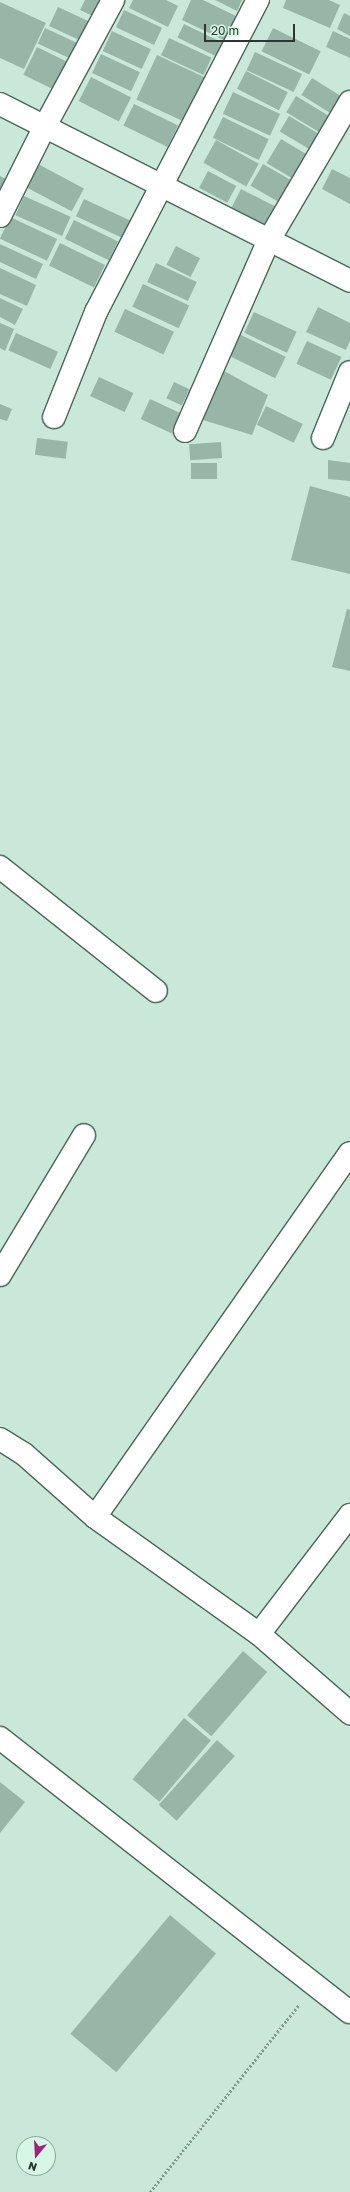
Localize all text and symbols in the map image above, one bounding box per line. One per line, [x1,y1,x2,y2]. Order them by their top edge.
scale bar [206,16,297,42]
text: 20 m [211,23,239,38]
north arrow [16,2136,56,2176]
text: N [26,2159,38,2174]

